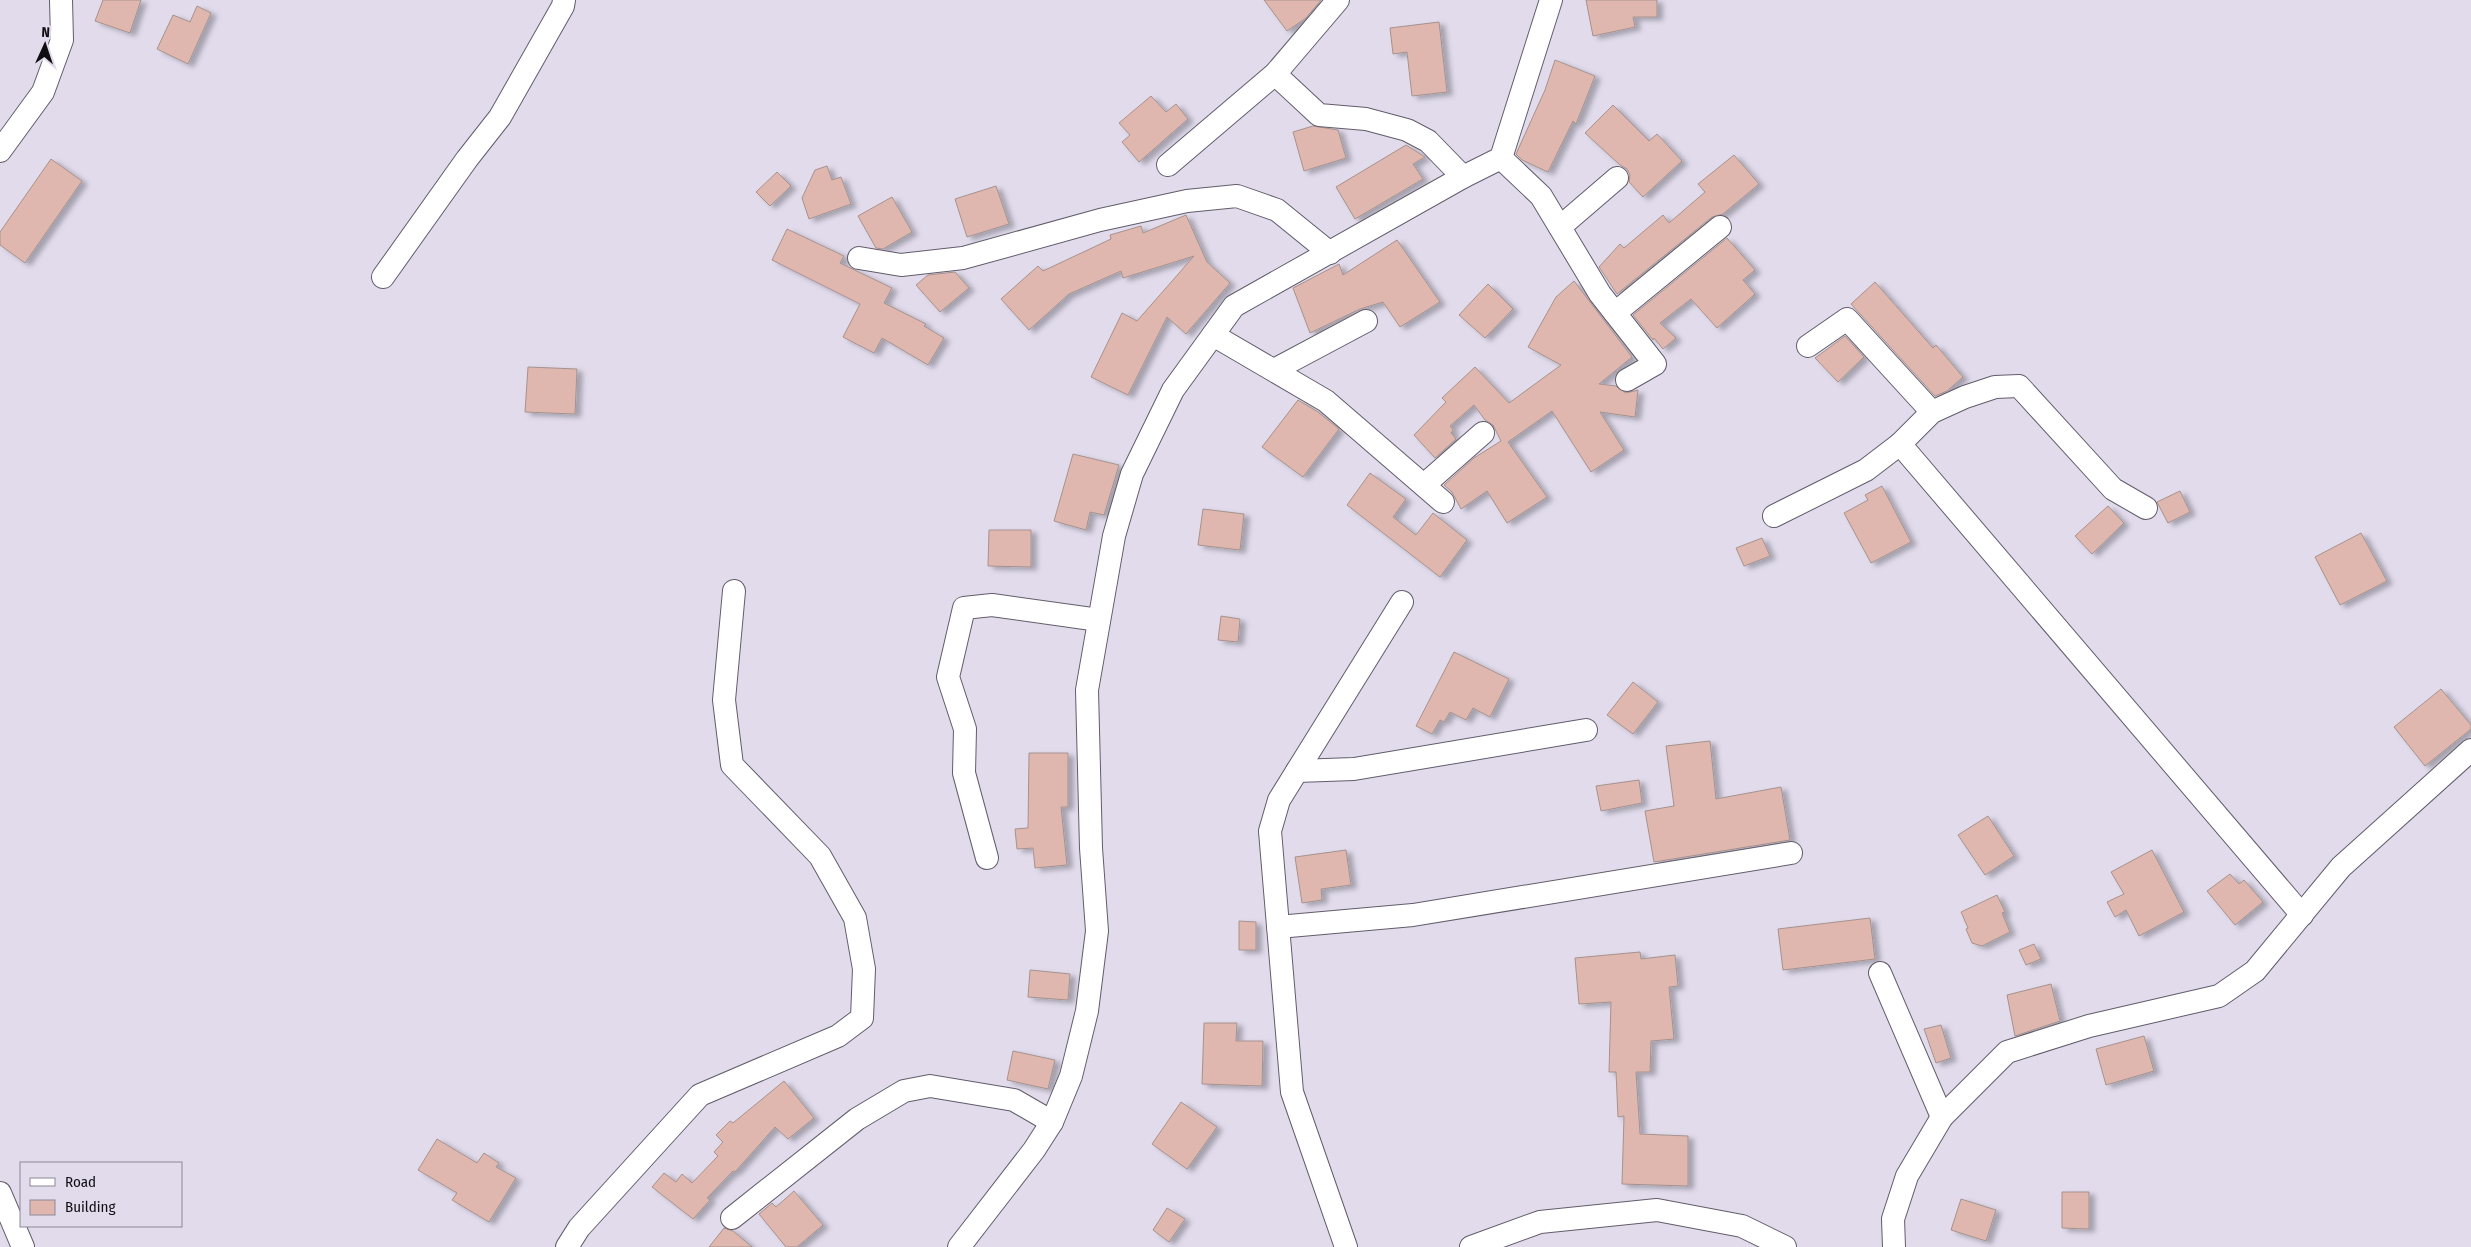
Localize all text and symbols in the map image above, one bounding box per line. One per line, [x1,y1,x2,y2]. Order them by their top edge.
north arrow [20,20,70,70]
text: N [41,24,50,41]
legend [20,1162,182,1227]
text: Road [65,1173,96,1191]
text: Building [65,1198,116,1216]

